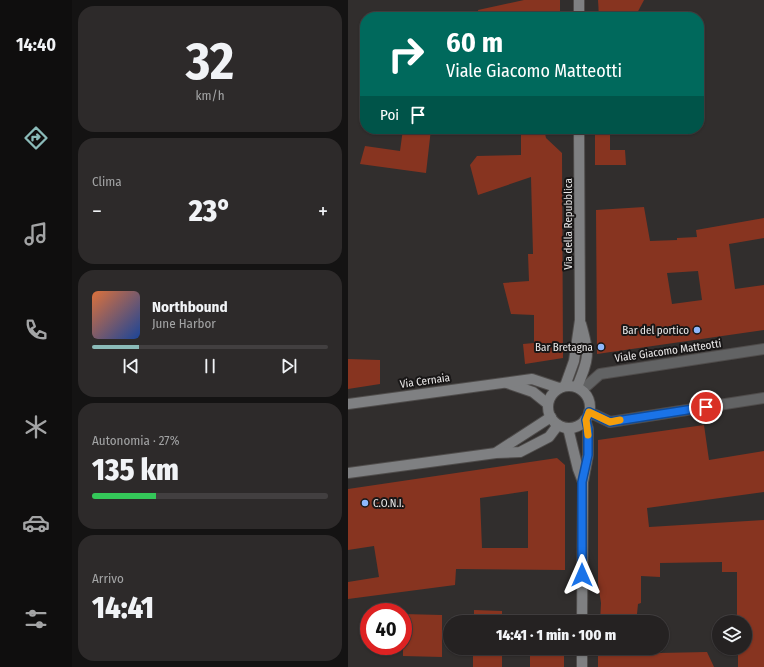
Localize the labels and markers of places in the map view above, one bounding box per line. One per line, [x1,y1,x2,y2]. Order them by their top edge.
place label: Bar del portico [622,324,689,337]
marker: Bar del portico [692,325,702,335]
place label: Bar Bretagna [535,341,593,354]
marker: Bar Bretagna [596,342,606,352]
pin [689,390,723,424]
place label: C.O.N.I. [373,497,404,510]
marker: C.O.N.I. [360,498,370,508]

